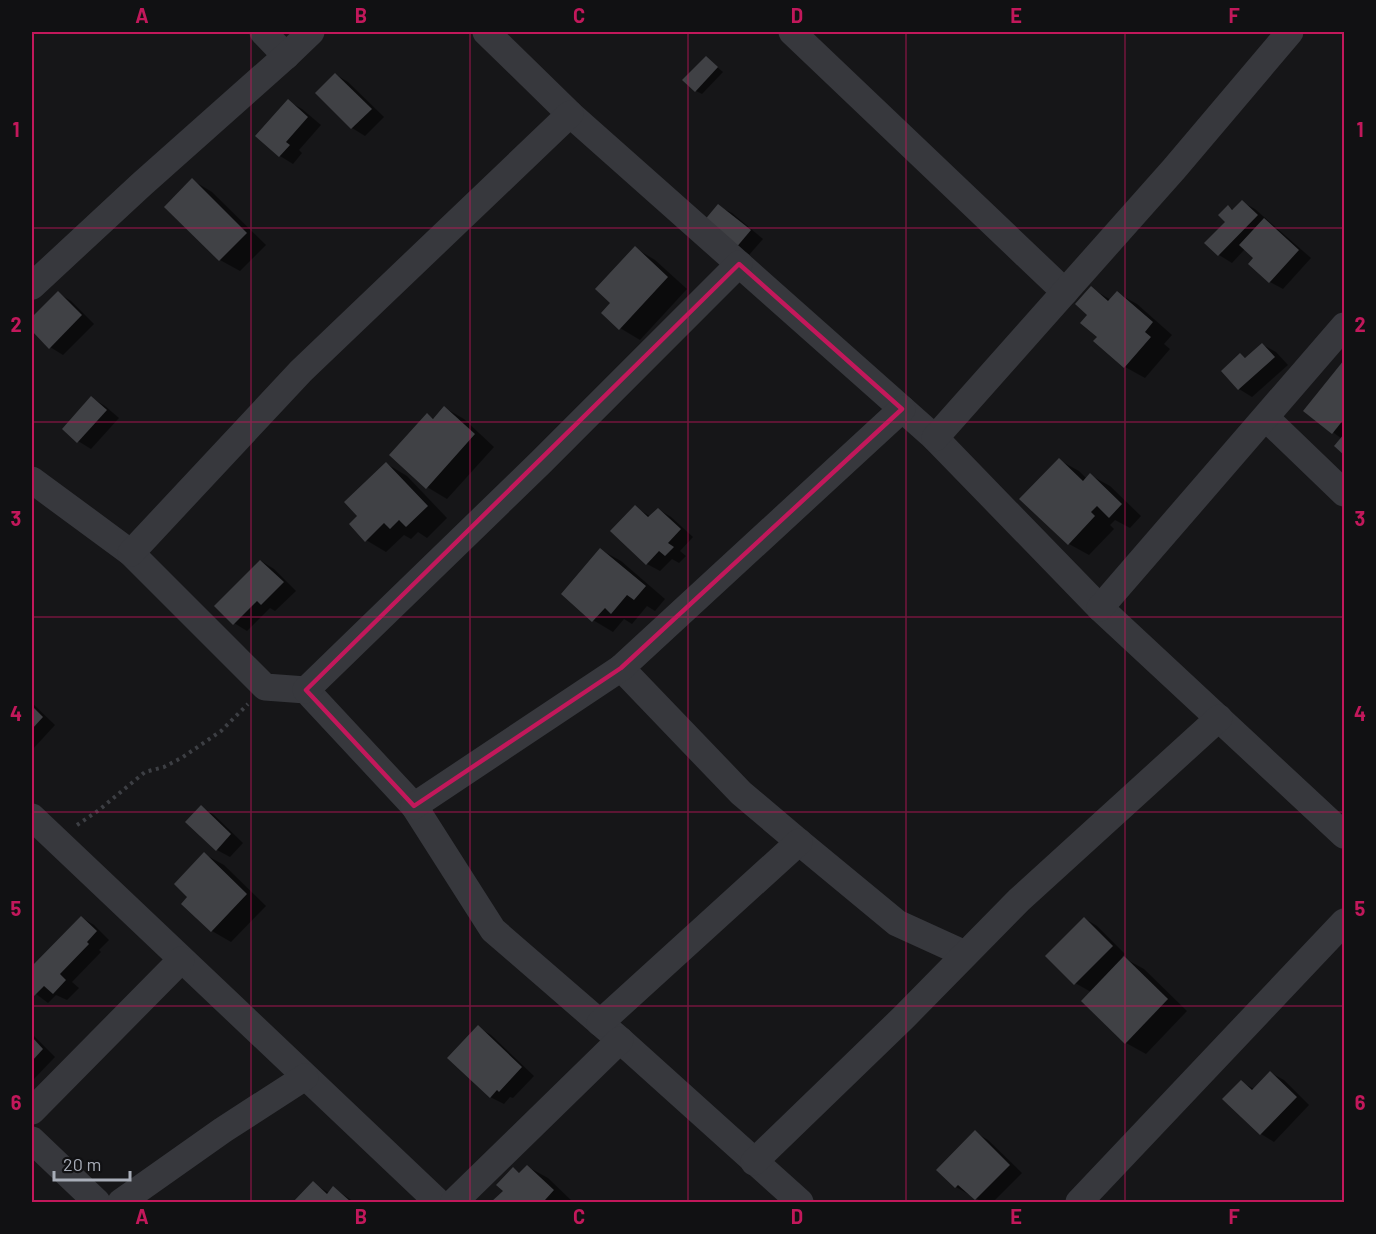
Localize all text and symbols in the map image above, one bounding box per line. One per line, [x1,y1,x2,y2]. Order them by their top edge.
text: A [135,3,149,27]
text: B [355,3,367,27]
text: C [573,3,585,27]
text: D [791,3,803,27]
text: E [1010,3,1022,27]
text: F [1228,3,1240,27]
text: 1 [12,117,20,141]
text: 1 [1356,117,1364,141]
text: 2 [10,312,22,336]
text: 2 [1354,312,1366,336]
text: 3 [11,506,21,530]
text: 3 [1355,506,1365,530]
text: 4 [10,701,22,725]
text: 4 [1354,701,1366,725]
text: 5 [11,896,22,920]
text: 5 [1355,896,1366,920]
text: 6 [11,1090,22,1114]
text: 6 [1355,1090,1366,1114]
scale bar [54,1144,130,1182]
text: 20 m [63,1153,101,1175]
text: A [135,1204,149,1228]
text: B [355,1204,367,1228]
text: C [573,1204,585,1228]
text: D [791,1204,803,1228]
text: E [1010,1204,1022,1228]
text: F [1228,1204,1240,1228]

